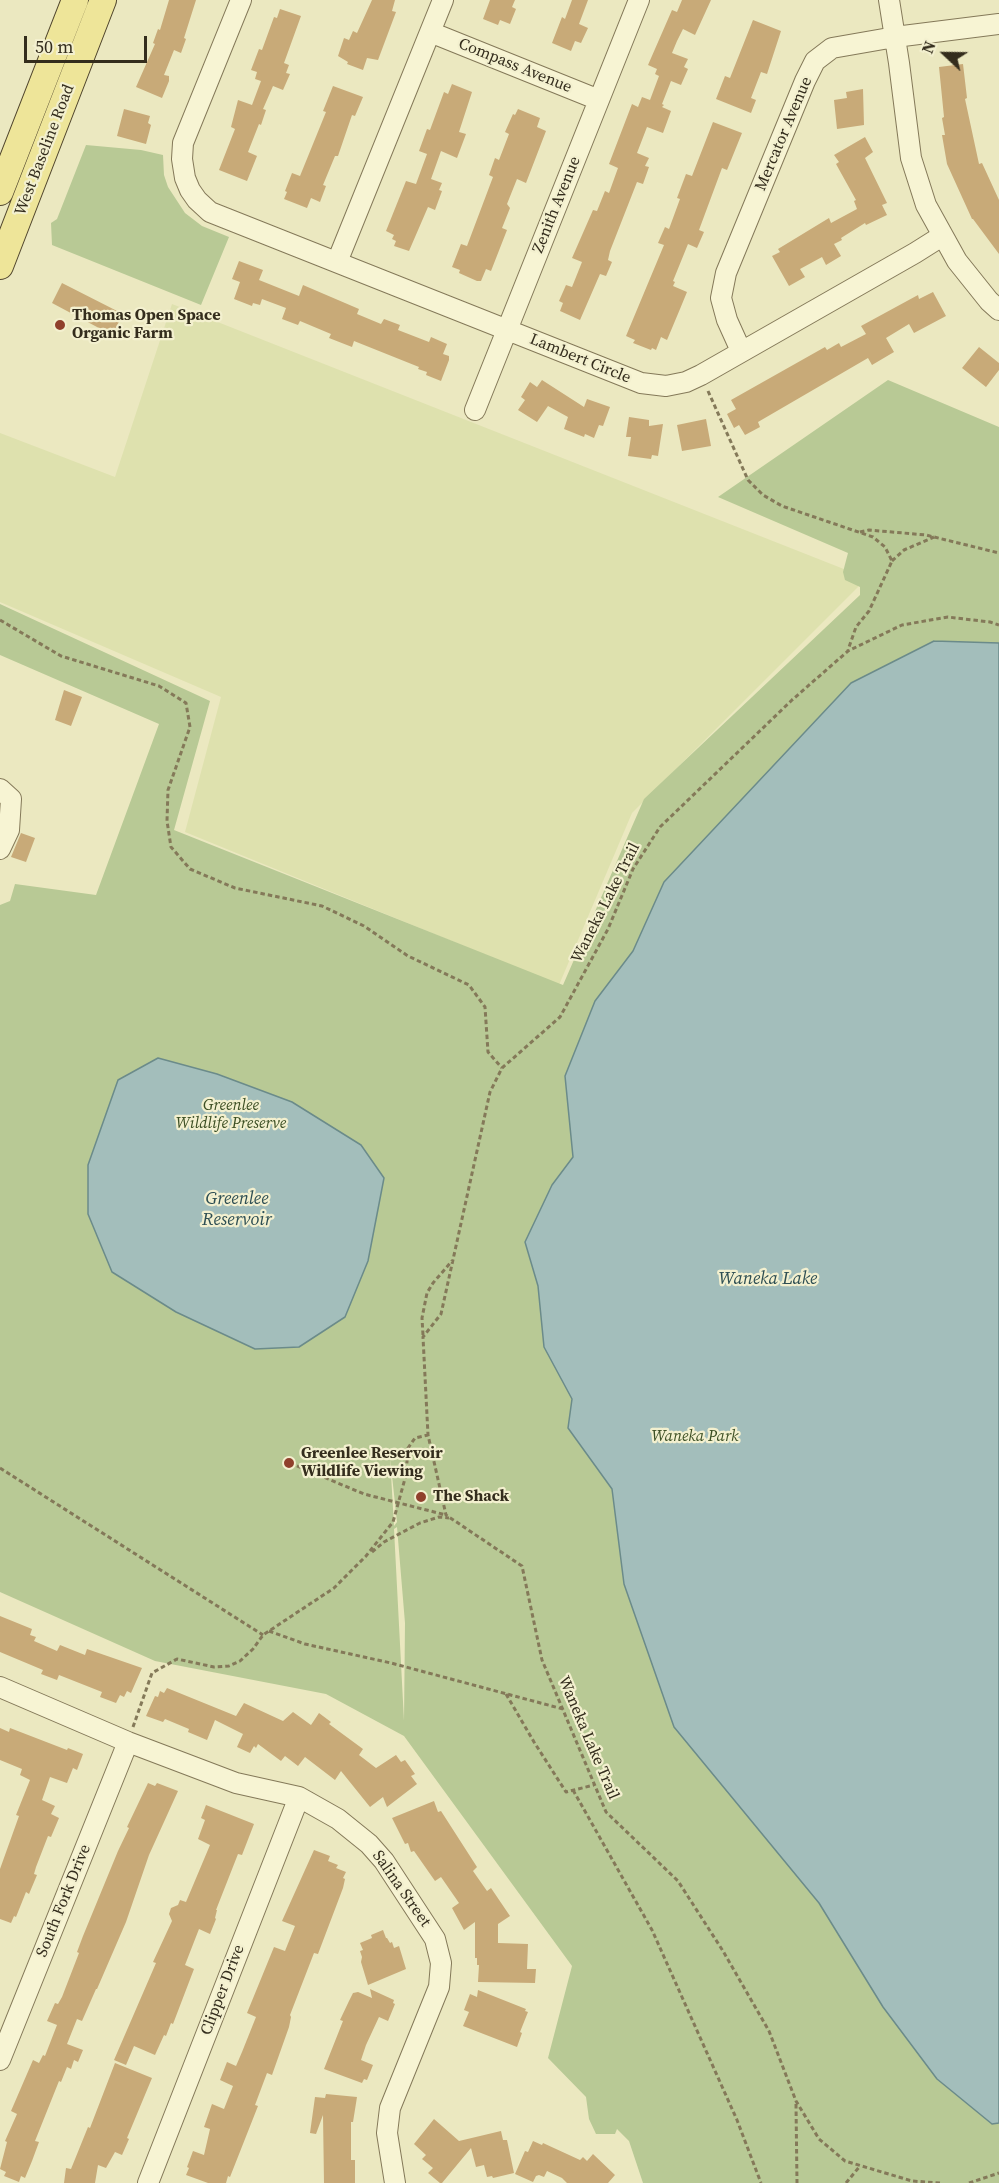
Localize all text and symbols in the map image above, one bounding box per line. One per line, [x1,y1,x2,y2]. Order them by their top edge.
scale bar [27,24,150,62]
north arrow [915,24,975,84]
text: 50 m [35,34,73,59]
street label: Compass Avenue [455,34,575,98]
text: N [916,38,941,57]
street label: Mercator Avenue [751,74,817,194]
street label: West Baseline Road [11,82,79,218]
street label: Zenith Avenue [529,154,585,256]
place label: Thomas Open Space Organic Farm [72,306,220,344]
marker: Thomas Open Space Organic Farm [53,318,67,332]
street label: Lambert Circle [527,330,633,388]
street label: Waneka Lake Trail [567,840,645,966]
park label: Greenlee Wildlife Preserve [176,1096,286,1134]
water label: Greenlee Reservoir [202,1188,272,1230]
water label: Waneka Lake [719,1268,817,1290]
park label: Waneka Park [651,1427,739,1447]
place label: Greenlee Reservoir Wildlife Viewing [301,1444,443,1482]
marker: Greenlee Reservoir Wildlife Viewing [282,1456,296,1470]
place label: The Shack [433,1487,509,1507]
marker: The Shack [414,1490,428,1504]
street label: Waneka Lake Trail [553,1673,623,1803]
street label: South Fork Drive [33,1842,95,1960]
street label: Salina Street [368,1847,434,1931]
street label: Clipper Drive [197,1942,249,2038]

